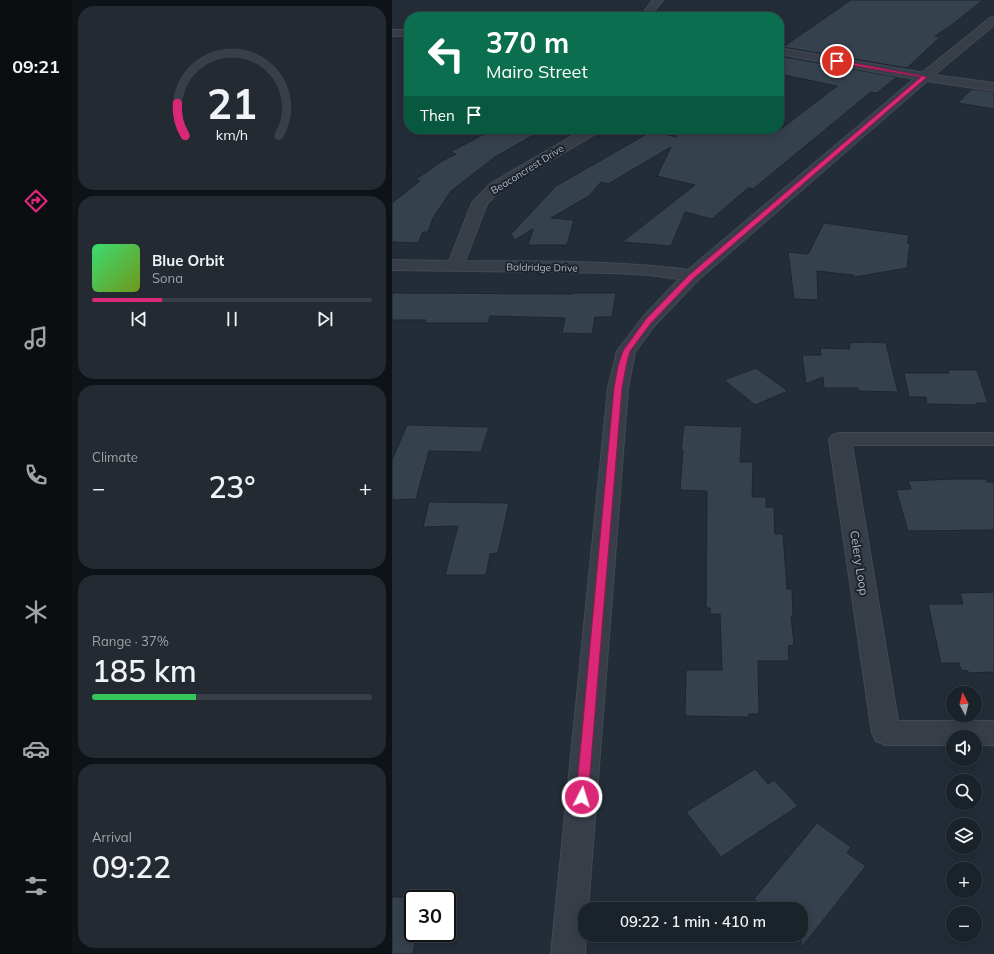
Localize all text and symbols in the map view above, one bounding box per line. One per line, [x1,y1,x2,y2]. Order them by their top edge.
text: 370 m [486,25,569,60]
icon: left [420,28,472,80]
pin [820,44,854,78]
icon: arrive [826,50,848,72]
text: 09:21 [12,55,60,78]
text: Mairo Street [486,60,588,83]
text: 21 [207,77,257,129]
icon: arrive [463,104,485,126]
text: Then [420,106,455,125]
text: km/h [216,125,248,143]
street label: Beaconcrest Drive [488,142,566,197]
icon: directions [22,187,50,215]
text: Blue Orbit [152,251,224,270]
street label: Baldridge Drive [506,260,578,275]
text: Sona [152,270,183,286]
icon: previous [128,308,150,330]
icon: pause [221,308,243,330]
icon: next [314,308,336,330]
icon: music [22,324,50,352]
text: Climate [92,449,138,465]
icon: phone [22,461,50,489]
text: 23° [208,468,256,506]
text: − [92,474,105,502]
text: + [359,474,372,502]
street label: Celery Loop [847,529,872,596]
icon: climate [22,598,50,626]
text: Range · 37% [92,633,169,649]
text: 185 km [92,652,197,690]
north arrow [946,686,982,722]
map controls [946,686,982,942]
button: sound [946,730,982,766]
icon: car [22,735,50,763]
button: search [946,774,982,810]
position arrow [561,776,603,818]
button: layers [946,818,982,854]
text: Arrival [92,829,132,845]
text: 09:22 [92,848,171,886]
button: + [946,862,982,898]
icon: filters [22,872,50,900]
speed limit sign: 30 [404,890,456,942]
button: − [946,906,982,942]
text: 09:22 · 1 min · 410 m [620,912,766,931]

